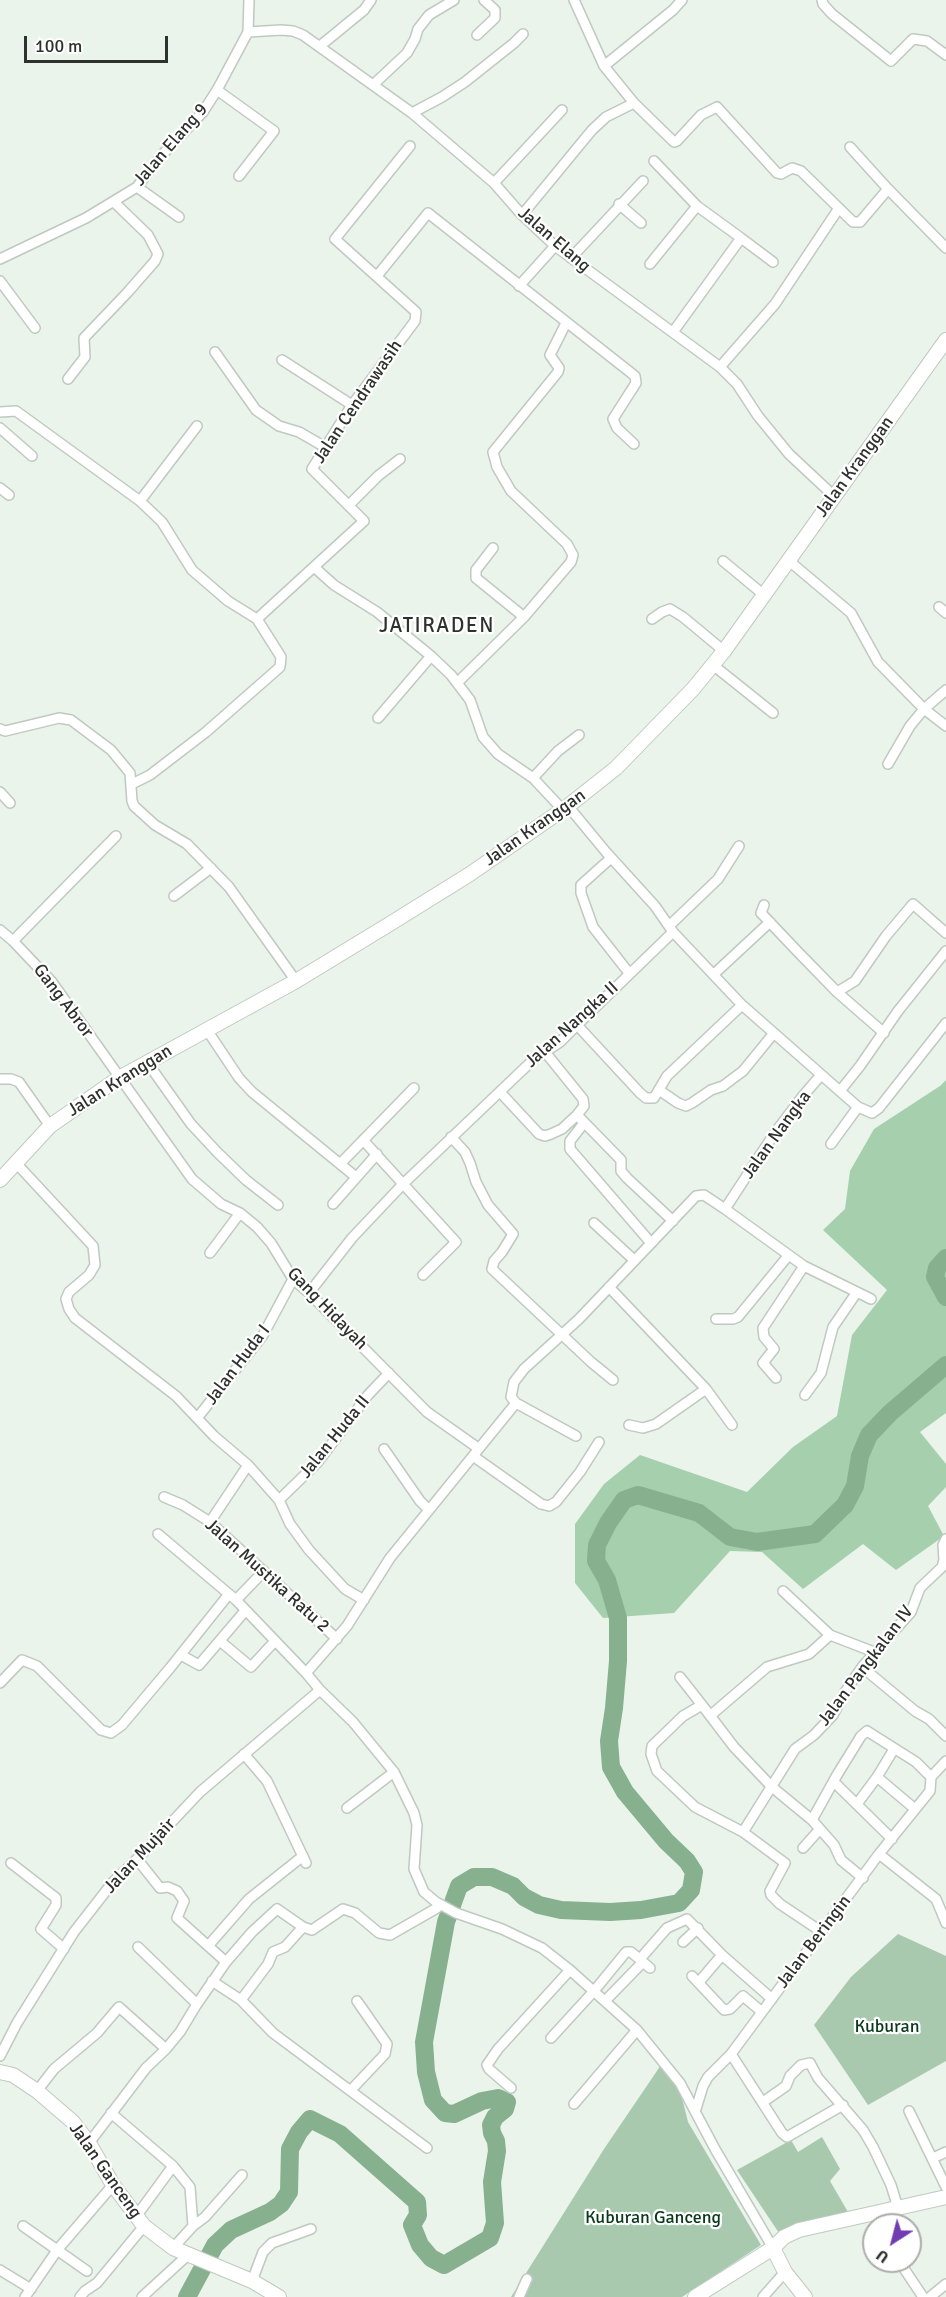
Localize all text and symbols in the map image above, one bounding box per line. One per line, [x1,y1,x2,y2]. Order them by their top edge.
scale bar [27,24,171,62]
text: 100 m [35,35,82,57]
street label: Jalan Elang 9 [129,99,213,191]
street label: Jalan Elang [513,203,595,277]
street label: Jalan Cendrawasih [309,336,407,468]
street label: Jalan Kranggan [811,412,899,522]
district label: JATIRADEN [379,613,495,639]
street label: Jalan Kranggan [480,785,590,871]
street label: Gang Abror [28,960,98,1042]
street label: Jalan Nangka II [521,977,623,1073]
street label: Jalan Kranggan [64,1040,176,1122]
street label: Jalan Nangka [738,1087,816,1183]
street label: Gang Hidayah [282,1263,372,1355]
street label: Jalan Huda I [201,1321,275,1409]
street label: Jalan Huda II [295,1391,375,1483]
street label: Jalan Mustika Ratu 2 [200,1514,334,1638]
street label: Jalan Pangkalan IV [814,1602,918,1730]
street label: Jalan Mujair [100,1814,180,1898]
street label: Jalan Beringin [772,1891,856,1993]
park label: Kuburan [854,2016,920,2038]
street label: Jalan Ganceng [64,2119,146,2223]
park label: Kuburan Ganceng [585,2207,721,2229]
north arrow [862,2213,922,2273]
text: U [872,2245,893,2267]

